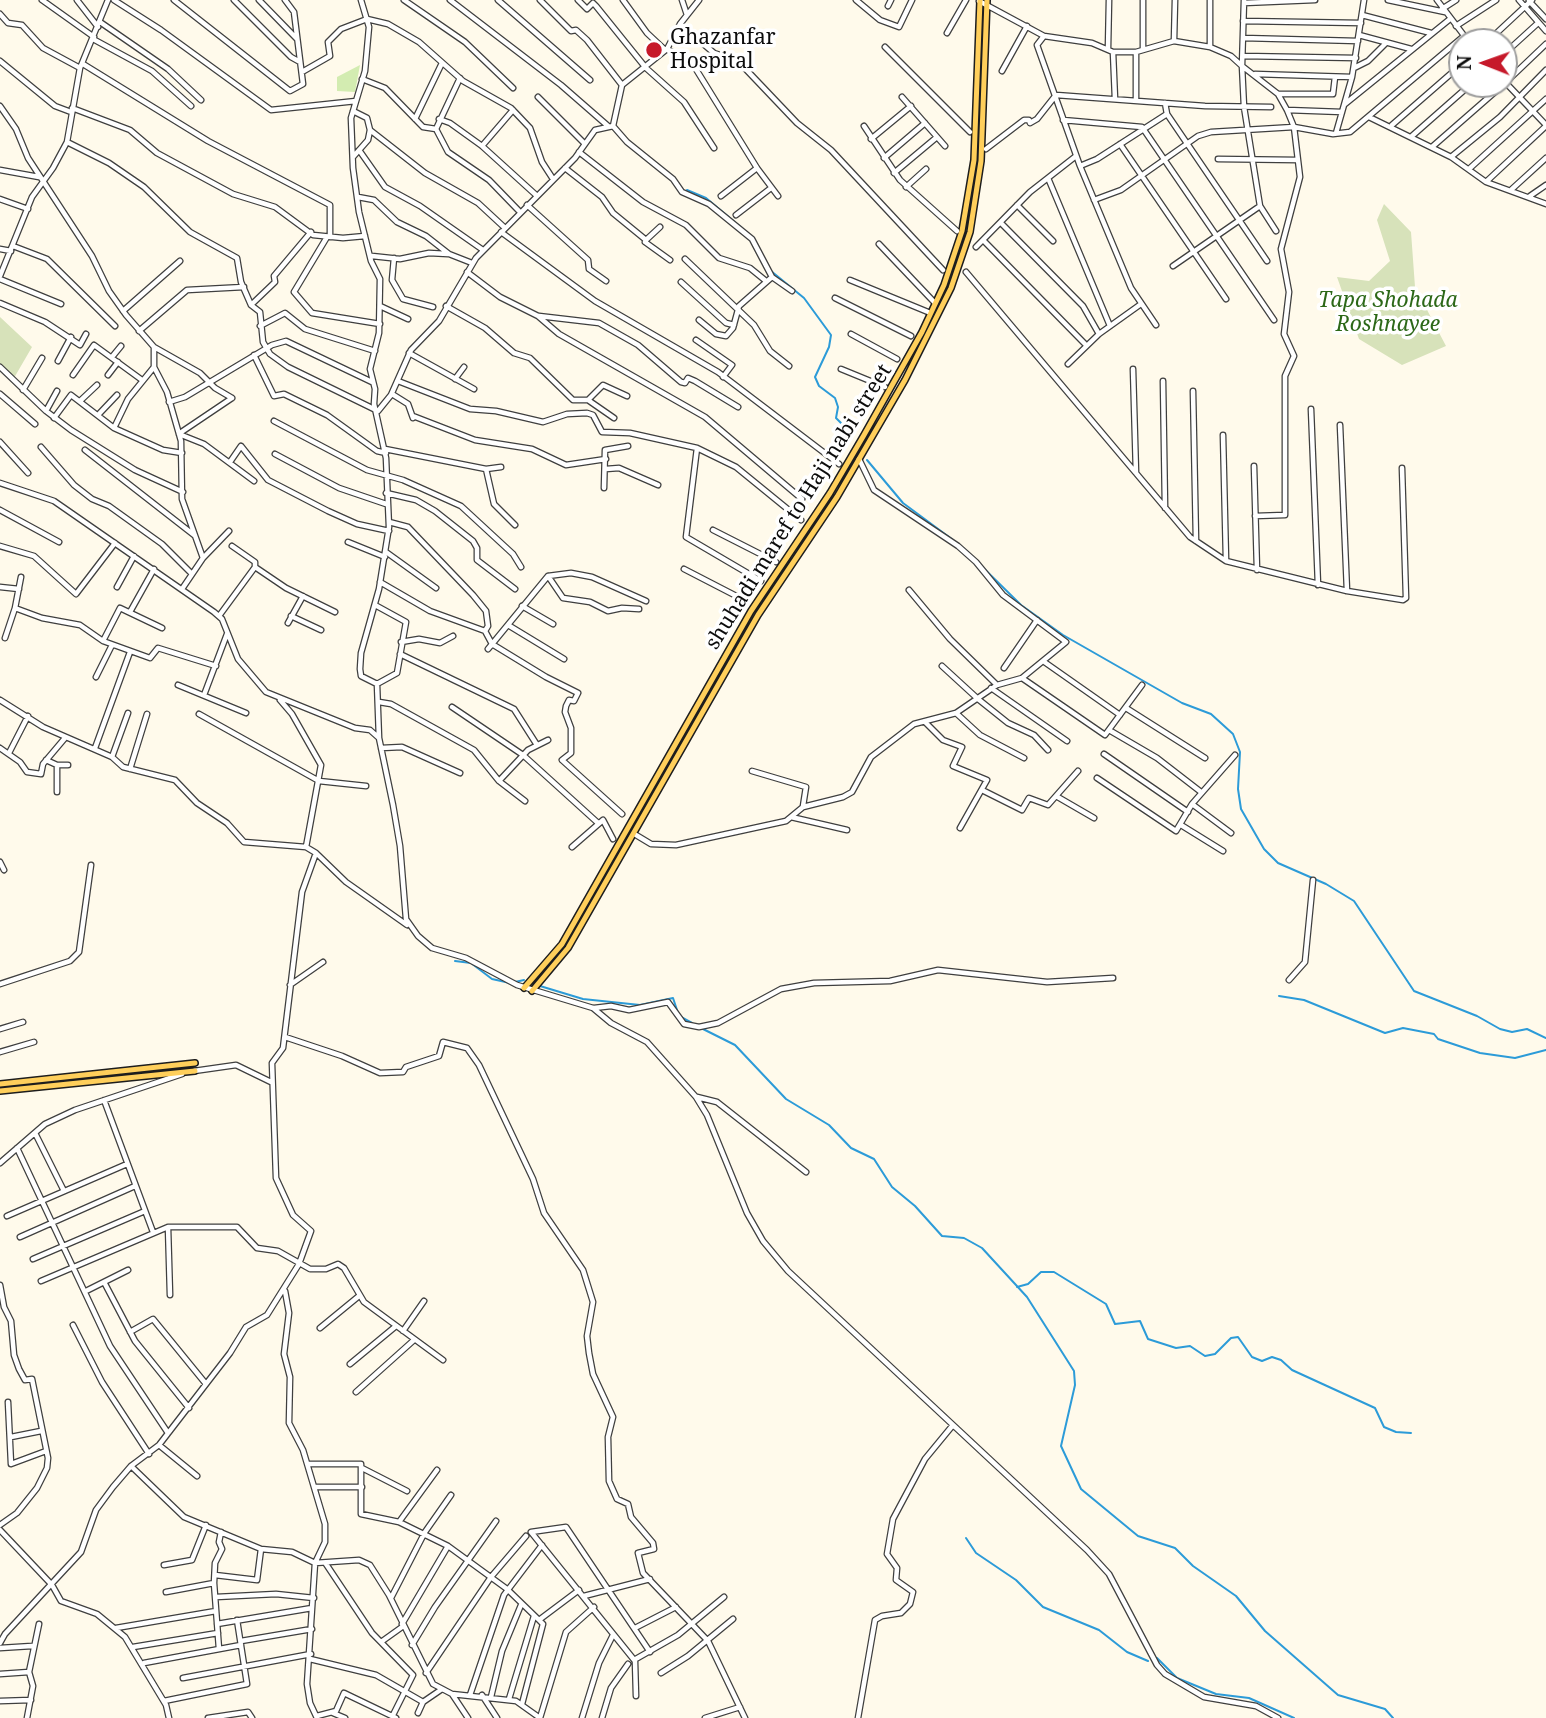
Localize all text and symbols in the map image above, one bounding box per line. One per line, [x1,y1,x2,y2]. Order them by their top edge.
place label: Ghazanfar Hospital [670,25,776,75]
north arrow [1448,28,1518,98]
marker: Ghazanfar Hospital [644,40,664,60]
text: N [1451,55,1477,70]
park label: Tapa Shohada Roshnayee [1318,288,1458,338]
street label: shuhadi maref to Haji nabi street [701,360,897,654]

